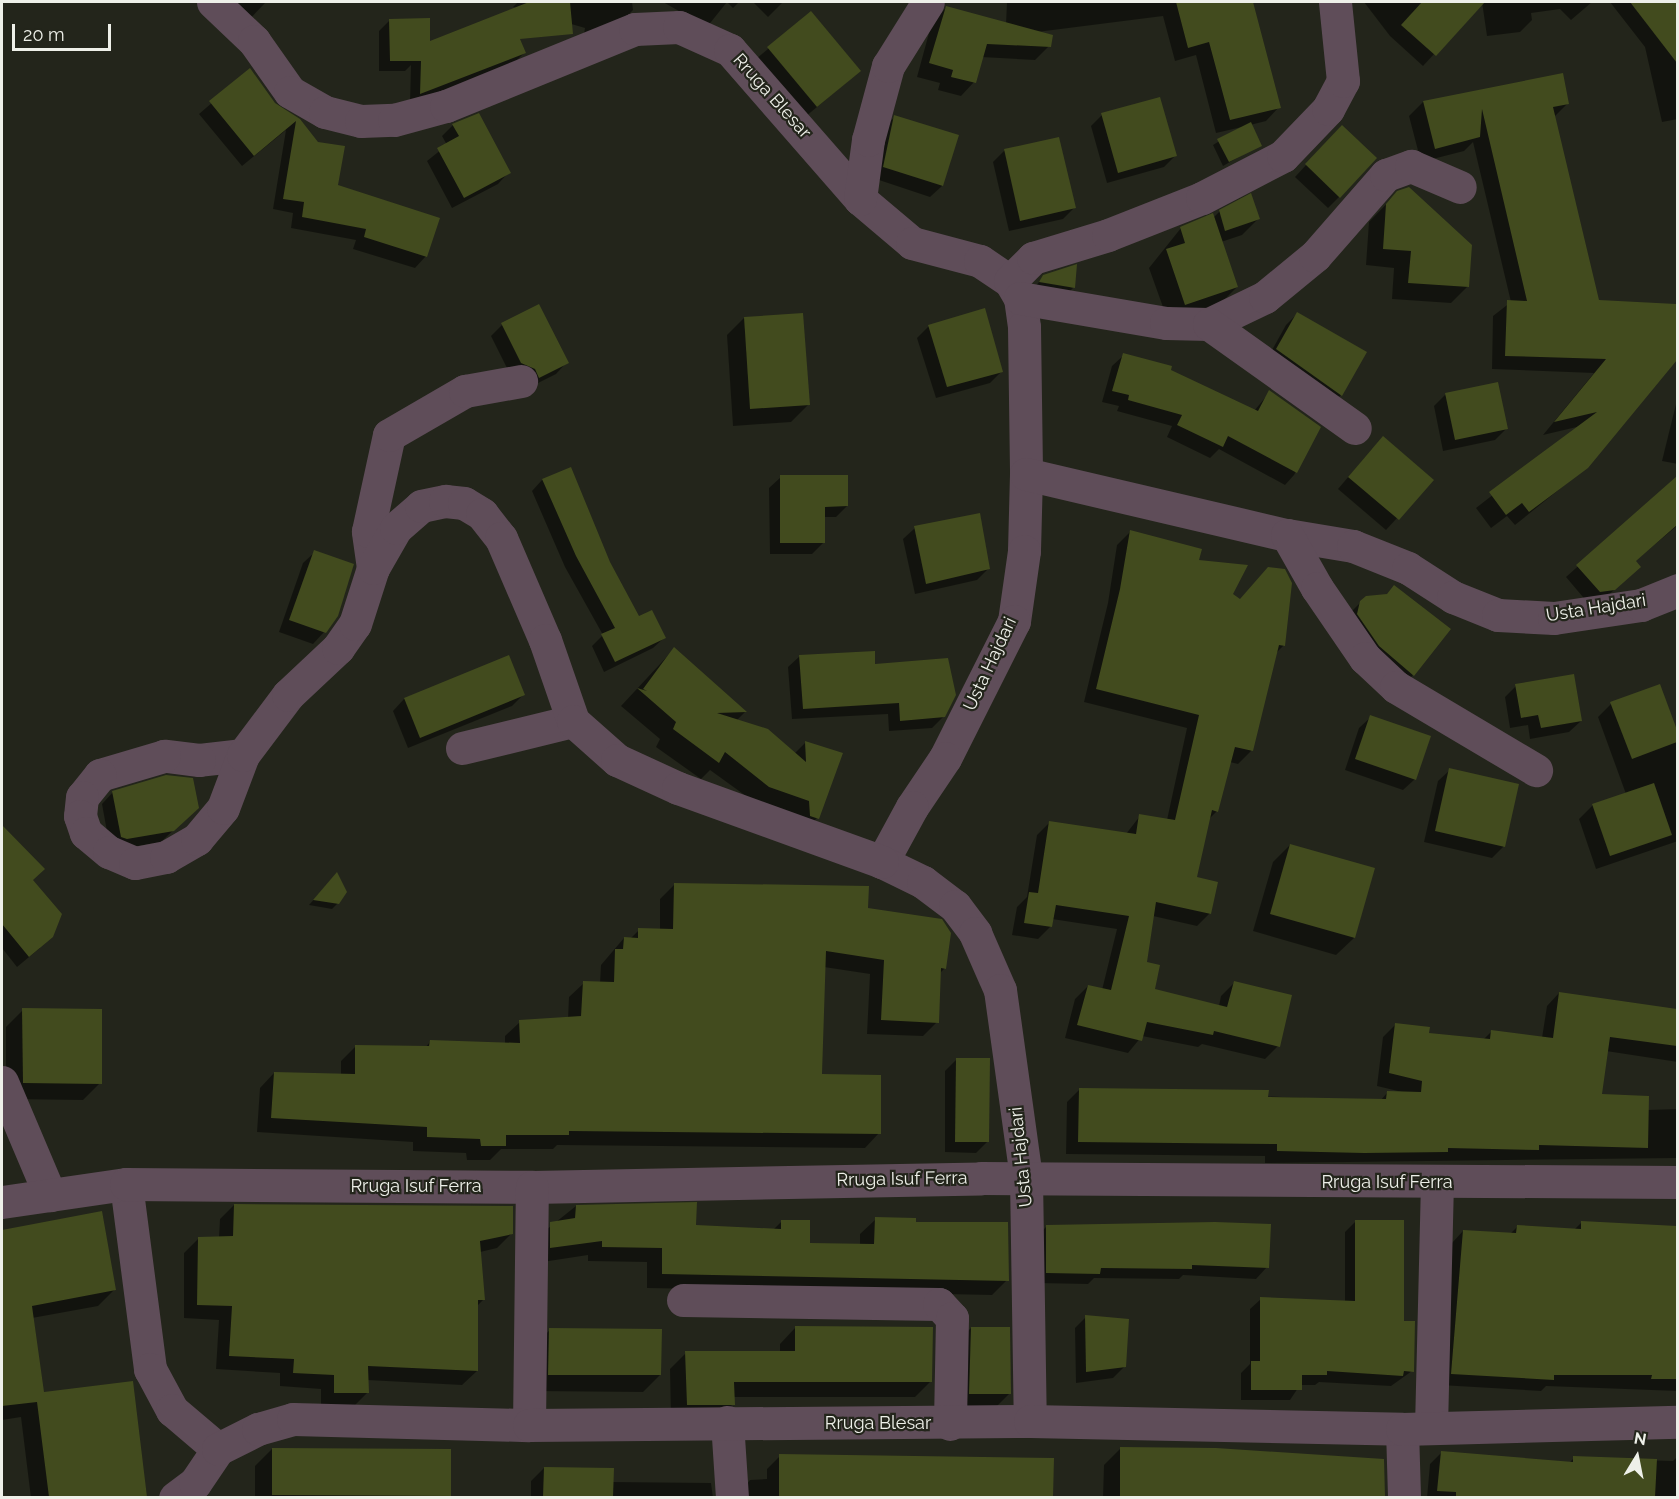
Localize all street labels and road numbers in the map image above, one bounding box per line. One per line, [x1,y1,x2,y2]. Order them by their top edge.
street label: Rruga Blesar [728,49,816,143]
street label: Usta Hajdari [1545,589,1647,627]
street label: Usta Hajdari [959,614,1021,714]
street label: Usta Hajdari [1005,1106,1037,1208]
street label: Rruga Isuf Ferra [836,1167,968,1191]
street label: Rruga Isuf Ferra [1321,1171,1453,1193]
street label: Rruga Isuf Ferra [350,1175,482,1197]
street label: Rruga Blesar [825,1412,931,1434]

